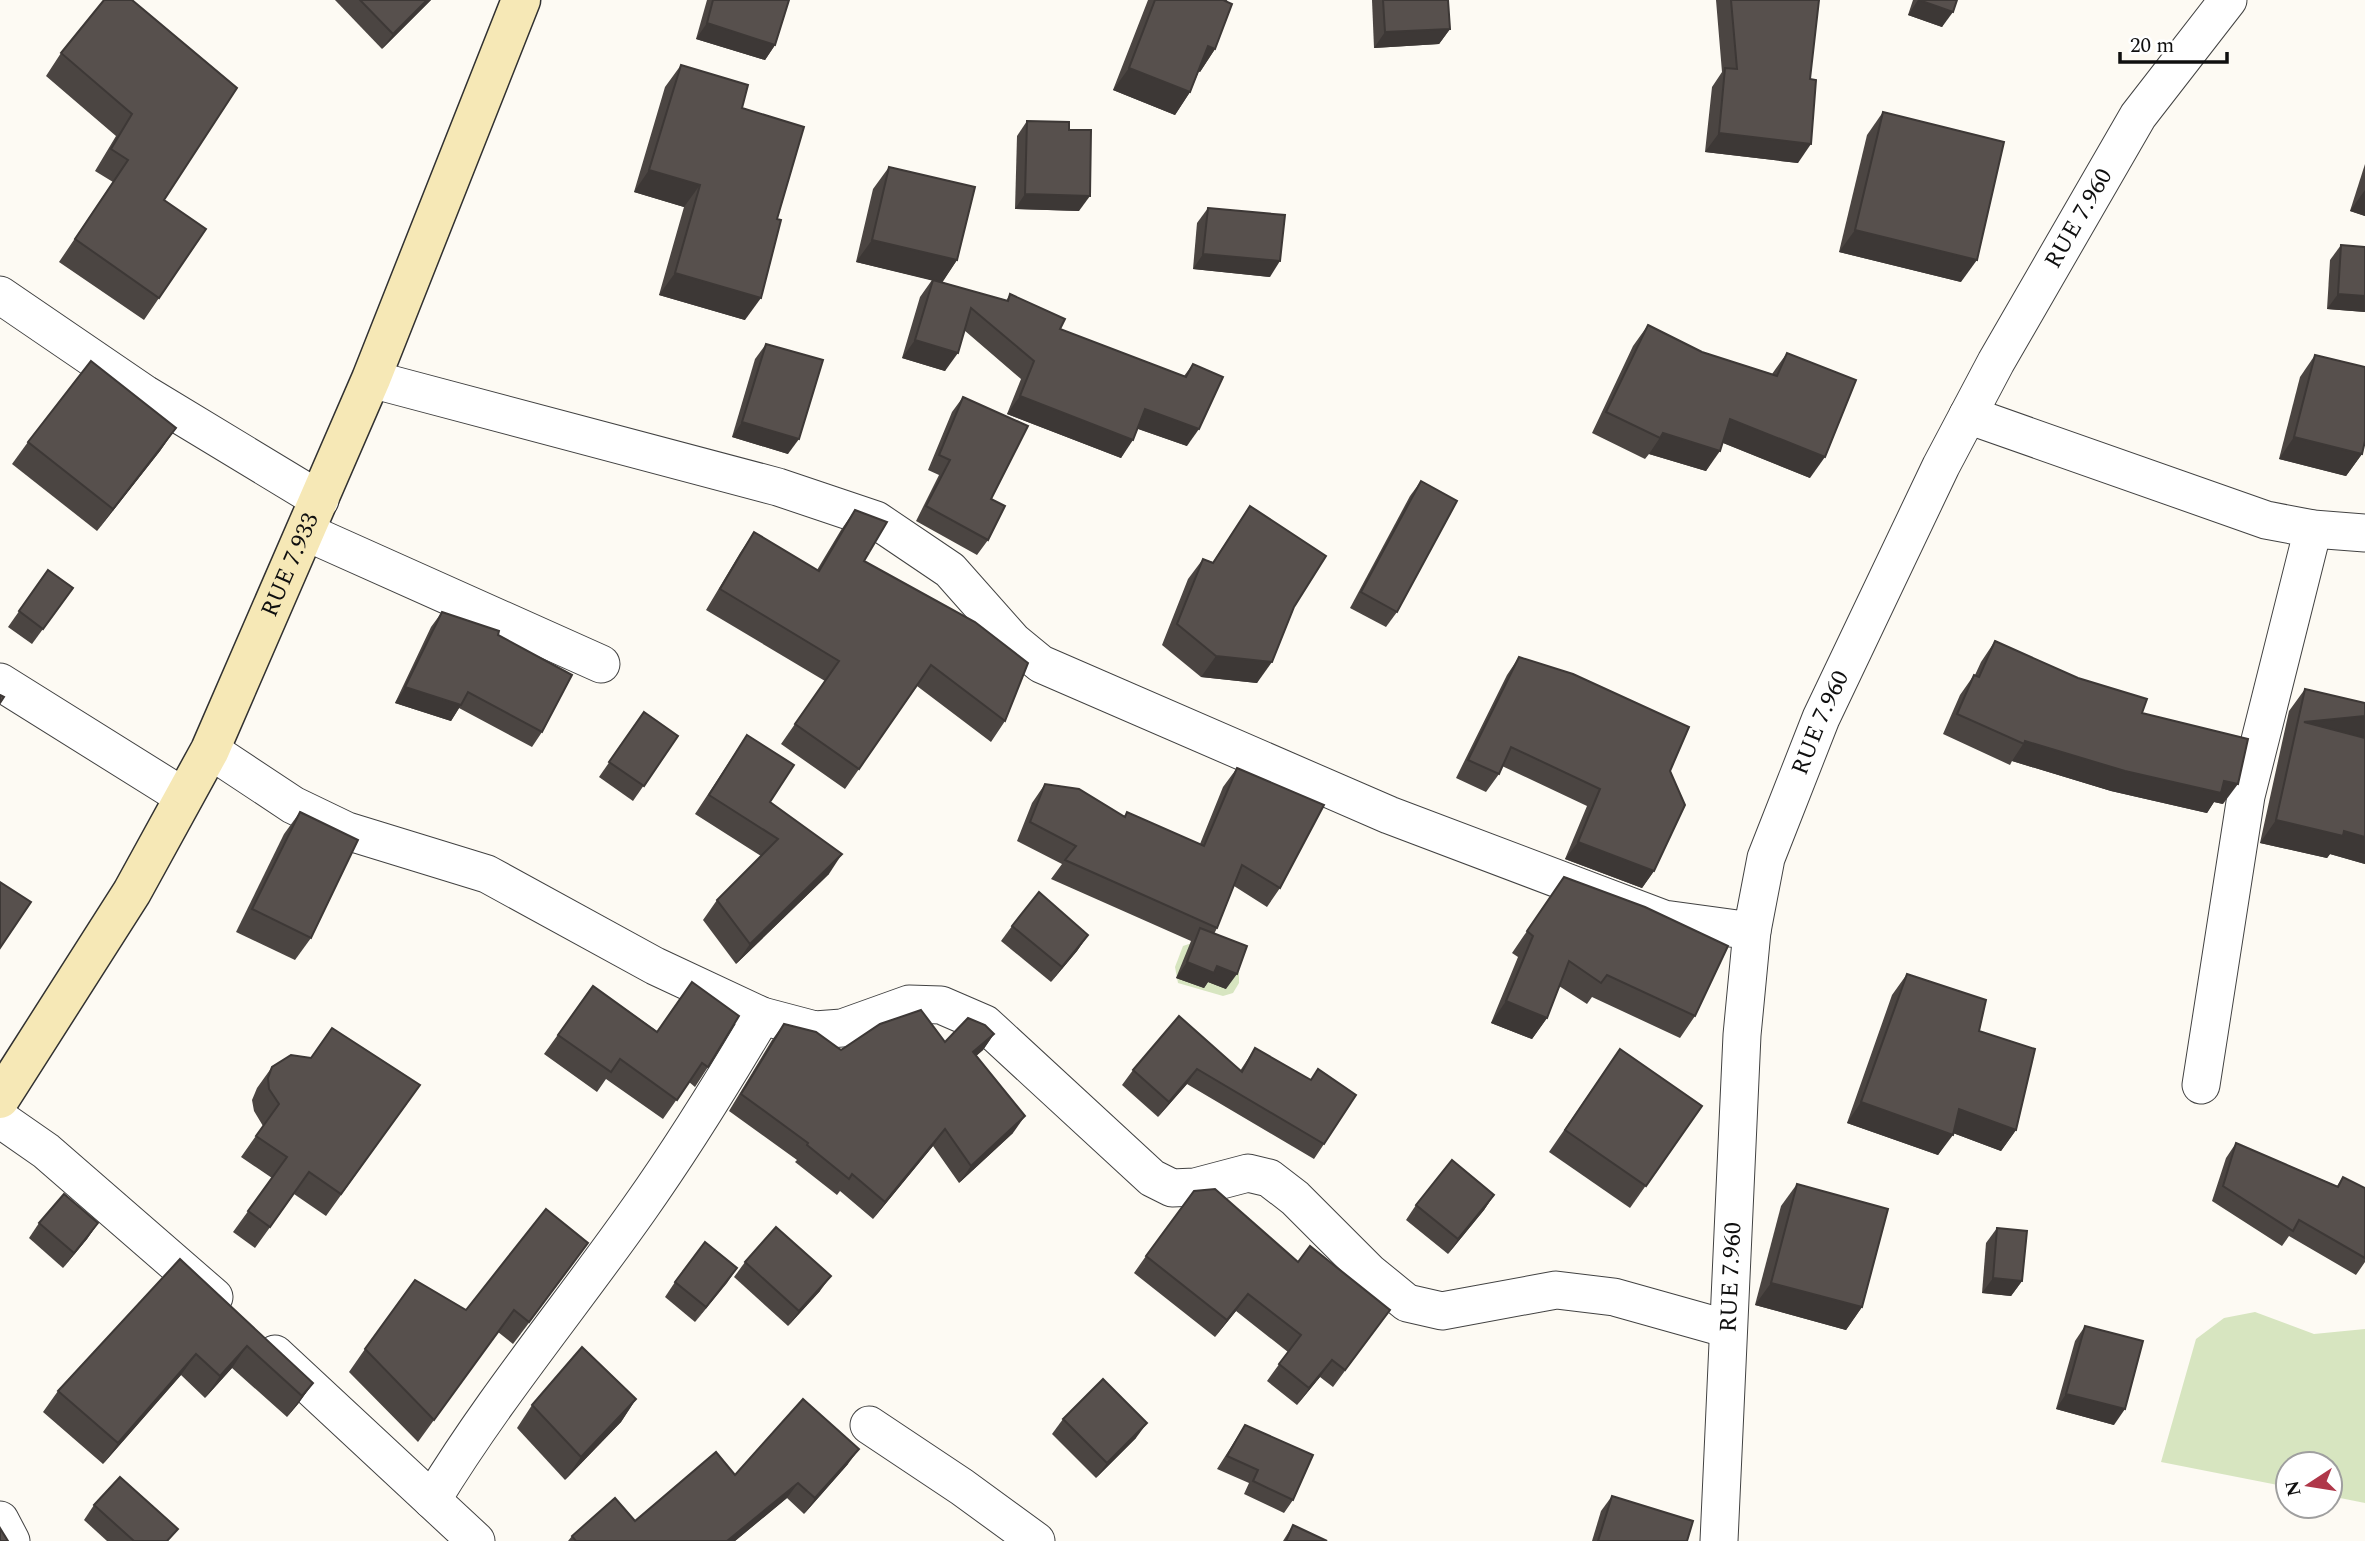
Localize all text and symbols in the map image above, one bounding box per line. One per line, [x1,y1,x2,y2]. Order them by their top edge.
scale bar [2120,21,2227,65]
text: 20 m [2130,30,2174,62]
street label: RUE 7.960 [2036,162,2122,276]
street label: RUE 7.933 [252,507,329,623]
street label: RUE 7.960 [1782,665,1859,780]
street label: RUE 7.960 [1710,1221,1751,1333]
north arrow [2274,1450,2344,1520]
text: N [2278,1478,2310,1499]

